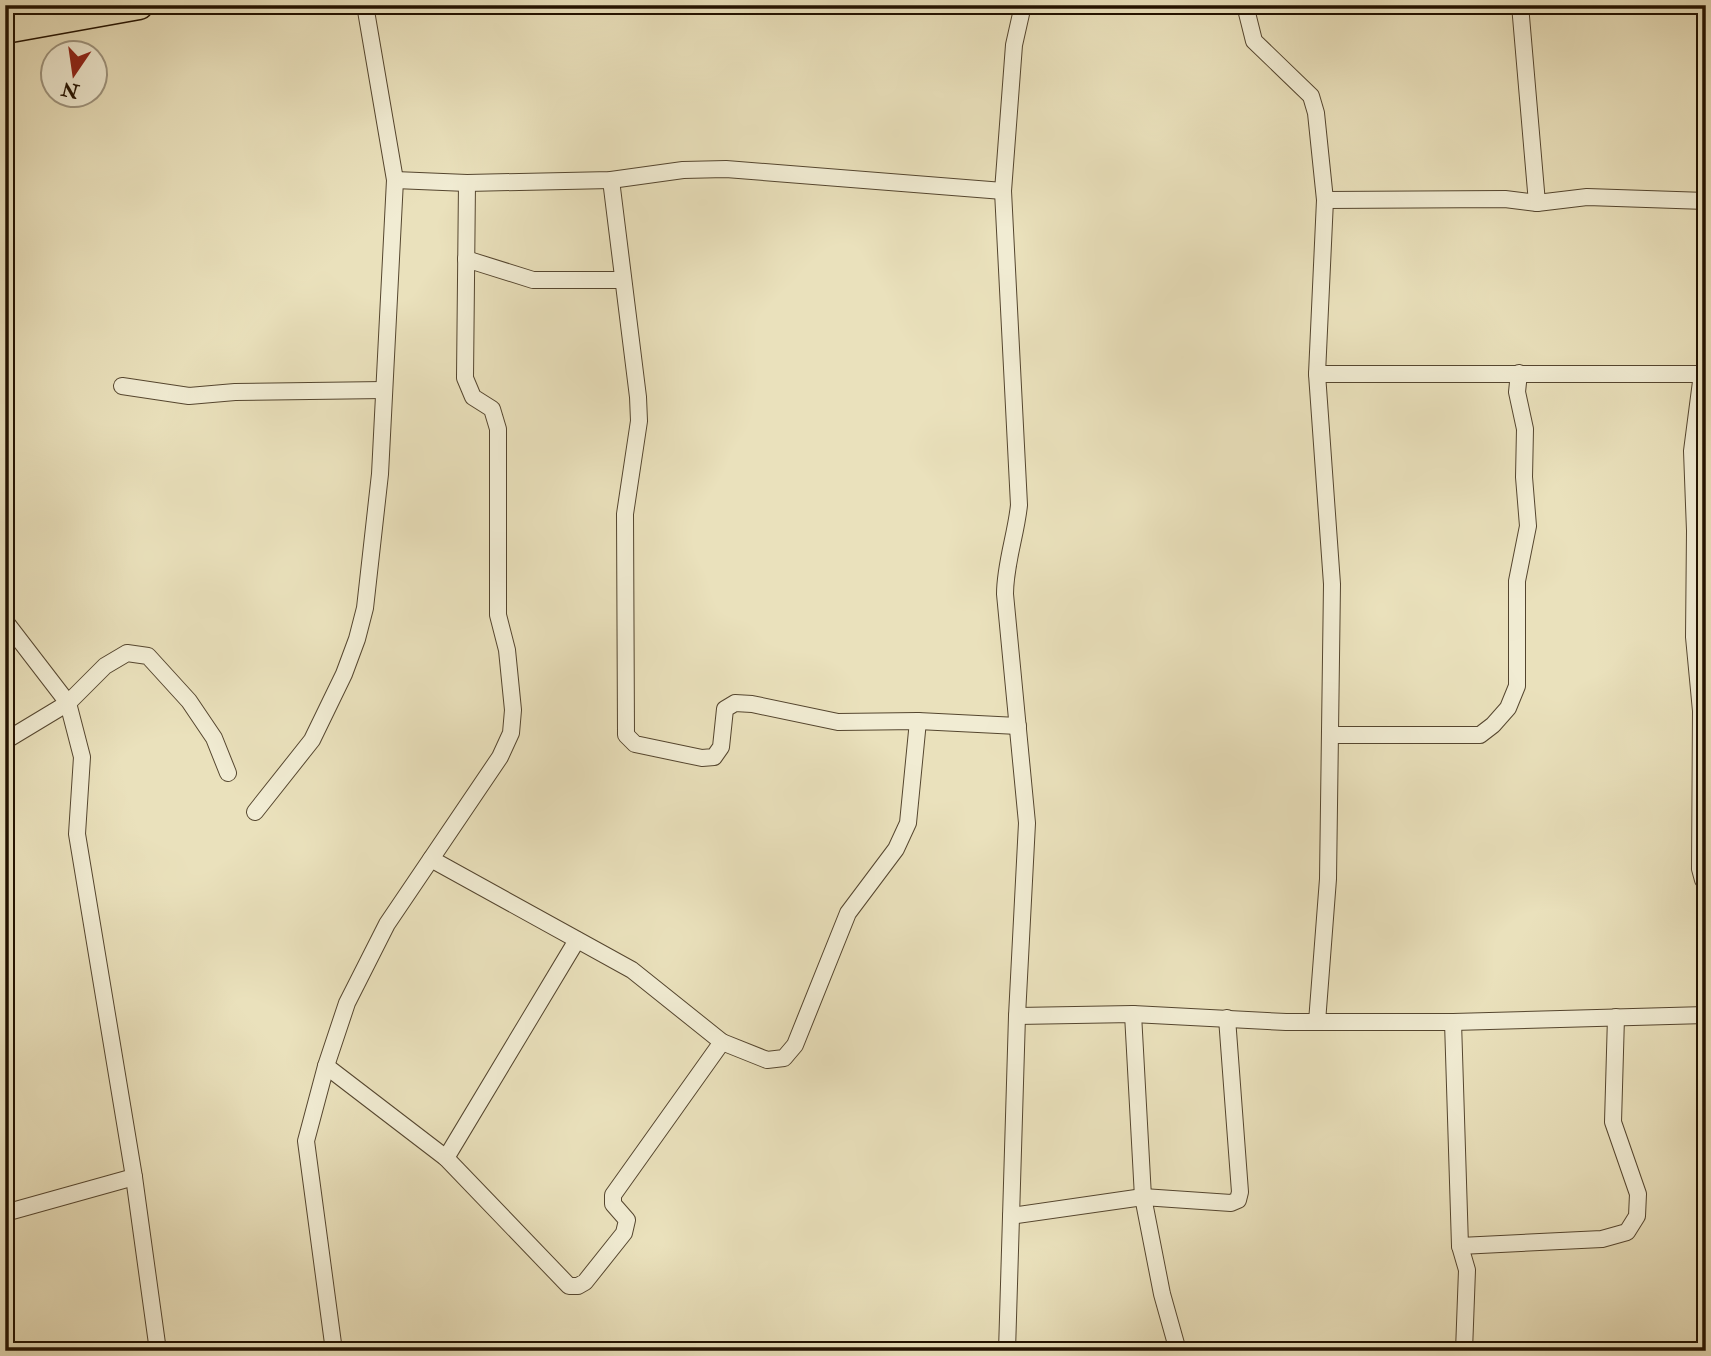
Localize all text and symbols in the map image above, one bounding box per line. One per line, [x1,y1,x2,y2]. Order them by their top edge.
north arrow [38,38,108,108]
text: N [58,76,82,103]

